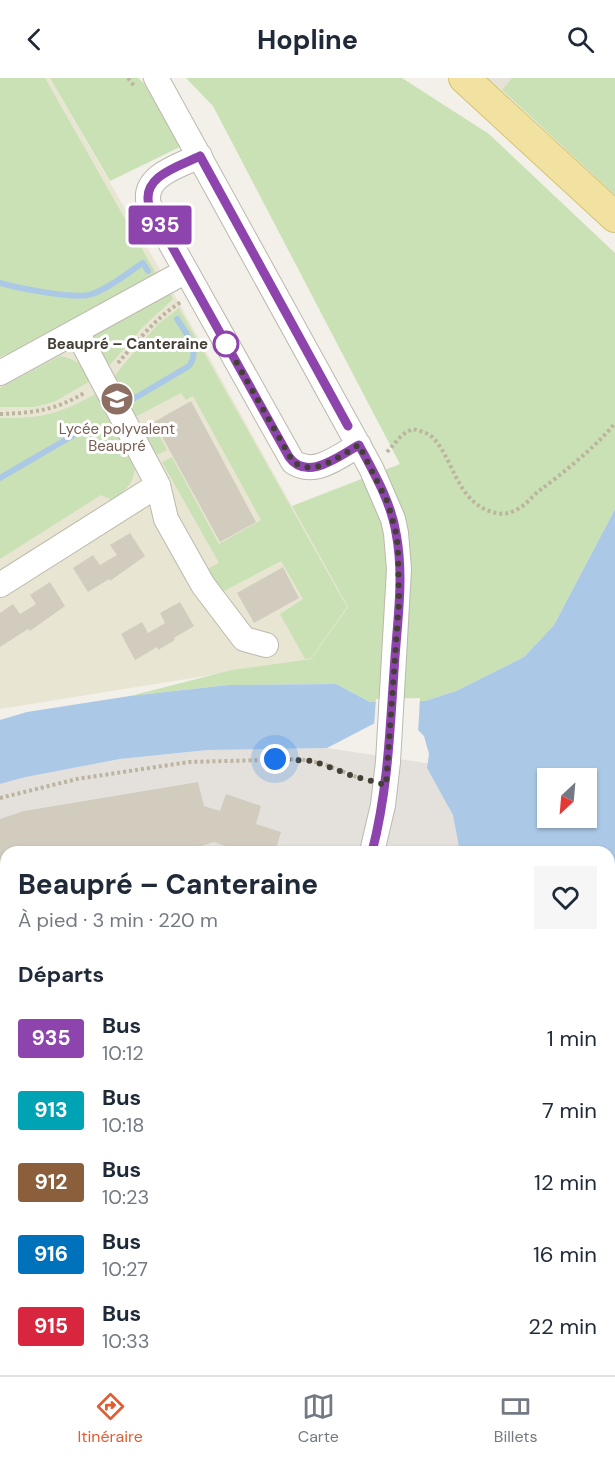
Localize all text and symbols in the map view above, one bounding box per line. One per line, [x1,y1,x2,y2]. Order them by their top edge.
text: Hopline [257,22,358,57]
icon: back [18,23,51,56]
icon: search [564,23,597,56]
line badge: 935 [126,206,195,244]
text: 935 [141,211,179,239]
marker: Beaupré – Canteraine [213,331,239,357]
place label: Beaupré – Canteraine [47,334,208,354]
school or university icon: Lycée polyvalent Beaupré [99,381,135,417]
place label: Lycée polyvalent Beaupré [59,419,175,456]
your location [260,744,290,774]
north arrow [537,768,597,828]
map controls [537,768,597,828]
text: Beaupré – Canteraine [18,866,318,903]
button: heart [534,866,597,929]
text: À pied · 3 min · 220 m [18,907,218,933]
text: Départs [18,960,104,989]
text: Bus [102,1011,141,1040]
text: 935 [32,1024,70,1052]
text: 1 min [547,1024,597,1053]
text: 10:12 [102,1040,144,1066]
text: Bus [102,1083,141,1112]
text: 913 [34,1096,68,1124]
text: 7 min [542,1096,597,1125]
text: 10:18 [102,1112,144,1138]
text: Bus [102,1155,141,1184]
text: 912 [35,1168,67,1196]
text: 12 min [534,1168,597,1197]
text: 10:23 [102,1184,149,1210]
text: Bus [102,1227,141,1256]
text: 916 [34,1240,68,1268]
text: 16 min [533,1240,597,1269]
text: 10:27 [102,1256,148,1282]
text: Bus [102,1299,141,1328]
text: 915 [34,1312,68,1340]
text: 22 min [528,1312,597,1341]
text: 10:33 [102,1328,150,1354]
tab: Itinéraire [77,1390,143,1447]
tab: Carte [298,1390,339,1447]
tab: Billets [494,1390,538,1447]

